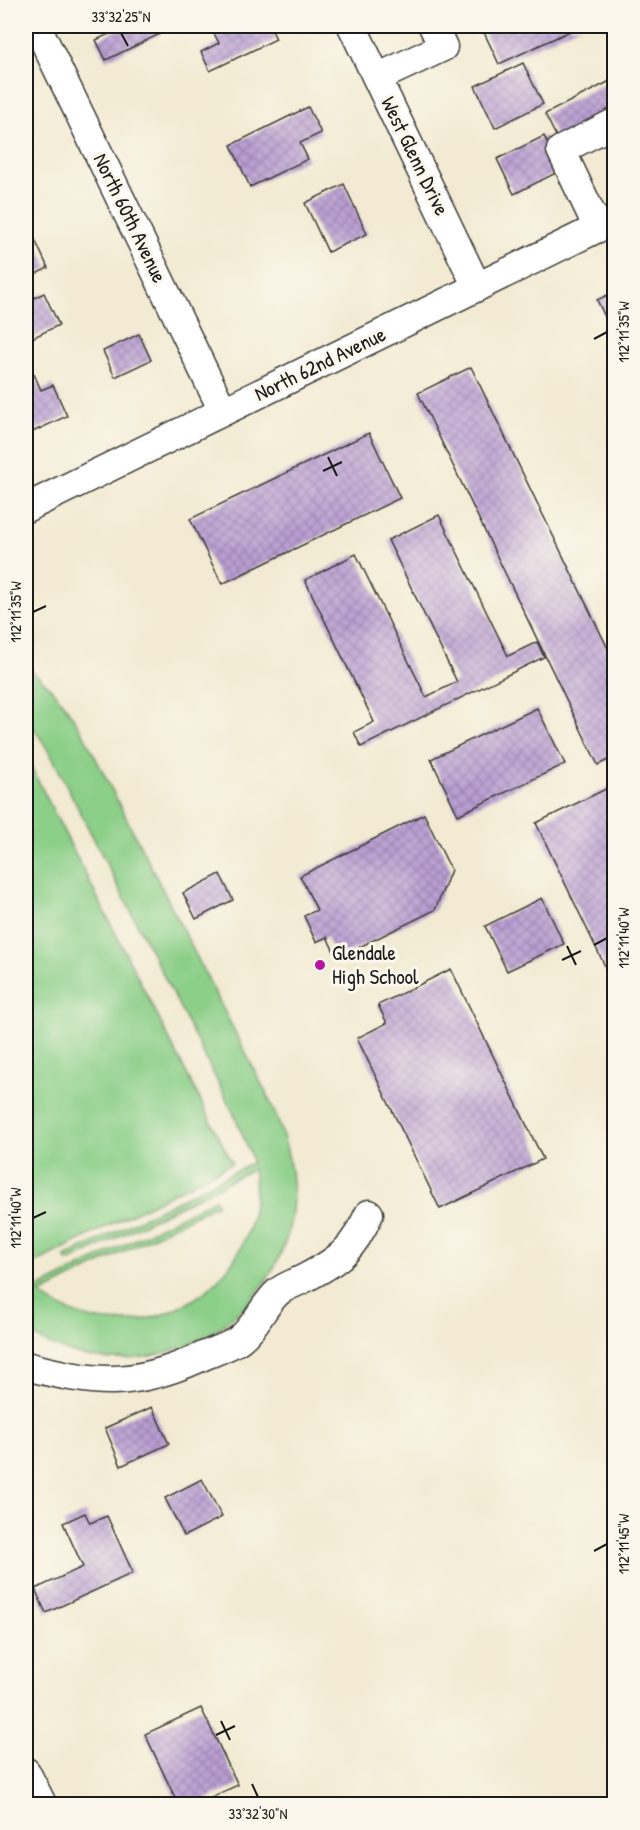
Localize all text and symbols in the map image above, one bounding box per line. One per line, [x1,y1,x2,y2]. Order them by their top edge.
text: 33°32'25"N [91,6,151,27]
street label: West Glenn Drive [374,92,457,220]
street label: North 60th Avenue [87,148,174,287]
text: 112°11'35"W [613,300,634,363]
street label: North 62nd Avenue [249,319,390,408]
text: 112°11'35"W [5,580,26,643]
text: 112°11'40"W [613,907,634,968]
place label: Glendale High School [332,938,419,991]
marker: Glendale High School [313,958,327,972]
text: 112°11'40"W [5,1187,26,1248]
text: 112°11'45"W [613,1513,634,1574]
text: 33°32'30"N [228,1803,288,1824]

